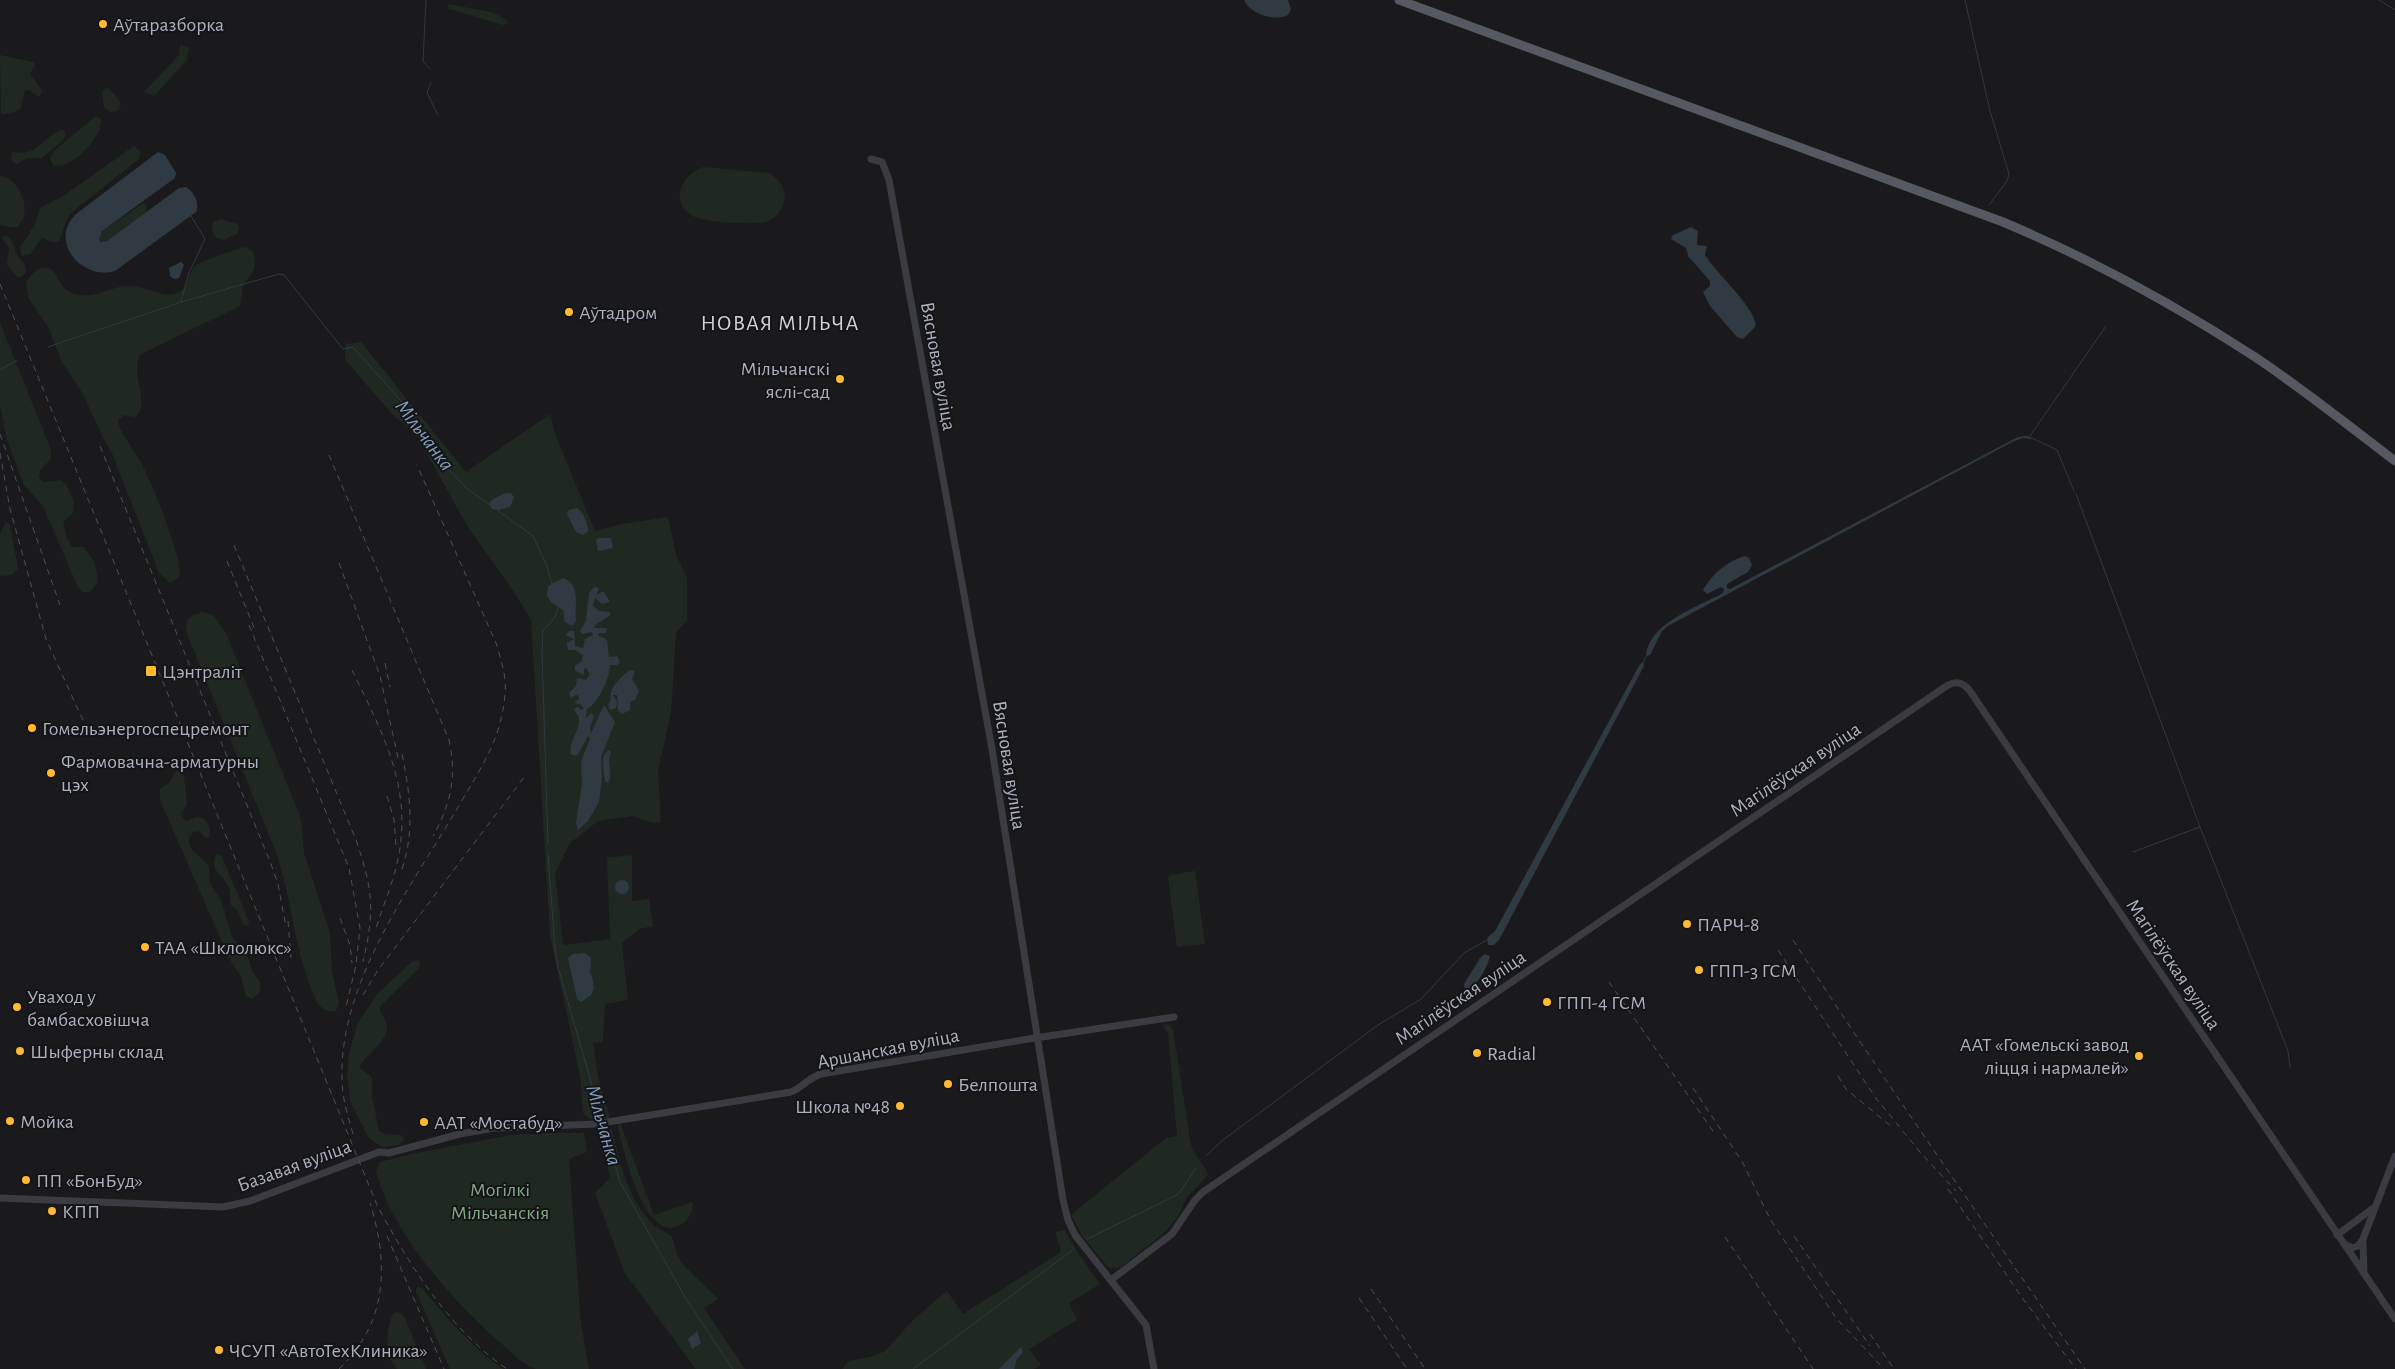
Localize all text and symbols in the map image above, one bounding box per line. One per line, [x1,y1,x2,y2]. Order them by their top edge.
place label: Аўтаразборка [113,15,224,35]
marker: Аўтаразборка [97,18,109,30]
street label: Вясновая вуліца [917,300,959,432]
place label: Аўтадром [579,303,657,323]
marker: Аўтадром [563,306,575,318]
district label: НОВАЯ МІЛЬЧА [701,312,859,334]
place label: Мільчанскі яслі-сад [741,359,830,402]
marker: Мільчанскі яслі-сад [834,373,846,385]
water label: Мільчанка [391,396,458,475]
place label: Цэнтраліт [162,662,243,682]
marker: Цэнтраліт [144,664,158,678]
street label: Вясновая вуліца [989,699,1029,831]
place label: Гомельэнергоспецремонт [42,719,250,739]
street label: Магілёўская вуліца [1727,719,1865,821]
marker: Гомельэнергоспецремонт [26,722,38,734]
place label: Фармовачна-арматурны цэх [61,752,259,795]
marker: Фармовачна-арматурны цэх [45,767,57,779]
street label: Магілёўская вуліца [2122,896,2224,1034]
place label: ПАРЧ-8 [1697,915,1760,935]
marker: ПАРЧ-8 [1681,918,1693,930]
place label: ТАА «Шклолюкс» [155,938,292,958]
marker: ТАА «Шклолюкс» [139,941,151,953]
street label: Магілёўская вуліца [1392,947,1530,1049]
place label: ГПП-3 ГСМ [1709,961,1797,981]
marker: ГПП-3 ГСМ [1693,964,1705,976]
place label: Уваход у бамбасховішча [27,987,150,1030]
place label: ГПП-4 ГСМ [1557,993,1646,1013]
marker: ГПП-4 ГСМ [1541,996,1553,1008]
marker: Уваход у бамбасховішча [11,1001,23,1013]
street label: Аршанская вуліца [815,1025,961,1073]
place label: ААТ «Гомельскі завод ліцця і нармалей» [1960,1035,2129,1078]
place label: Шыферны склад [30,1042,164,1062]
place label: Radial [1487,1044,1536,1064]
marker: Шыферны склад [14,1045,26,1057]
marker: Radial [1471,1047,1483,1059]
marker: ААТ «Гомельскі завод ліцця і нармалей» [2133,1050,2145,1062]
place label: Белпошта [958,1075,1038,1095]
marker: Белпошта [942,1078,954,1090]
water label: Мільчанка [582,1083,625,1168]
place label: Школа №48 [795,1097,890,1117]
marker: Школа №48 [894,1100,906,1112]
place label: Мойка [20,1112,74,1132]
place label: ААТ «Мостабуд» [434,1113,563,1133]
marker: Мойка [4,1115,16,1127]
marker: ААТ «Мостабуд» [418,1116,430,1128]
street label: Базавая вуліца [235,1136,354,1196]
place label: ПП «БонБуд» [36,1171,143,1191]
marker: ПП «БонБуд» [20,1174,32,1186]
park label: Могілкі Мільчанскія [451,1180,549,1223]
place label: КПП [62,1202,100,1222]
marker: КПП [46,1205,58,1217]
place label: ЧСУП «АвтоТехКлиника» [229,1341,428,1361]
marker: ЧСУП «АвтоТехКлиника» [213,1344,225,1356]

